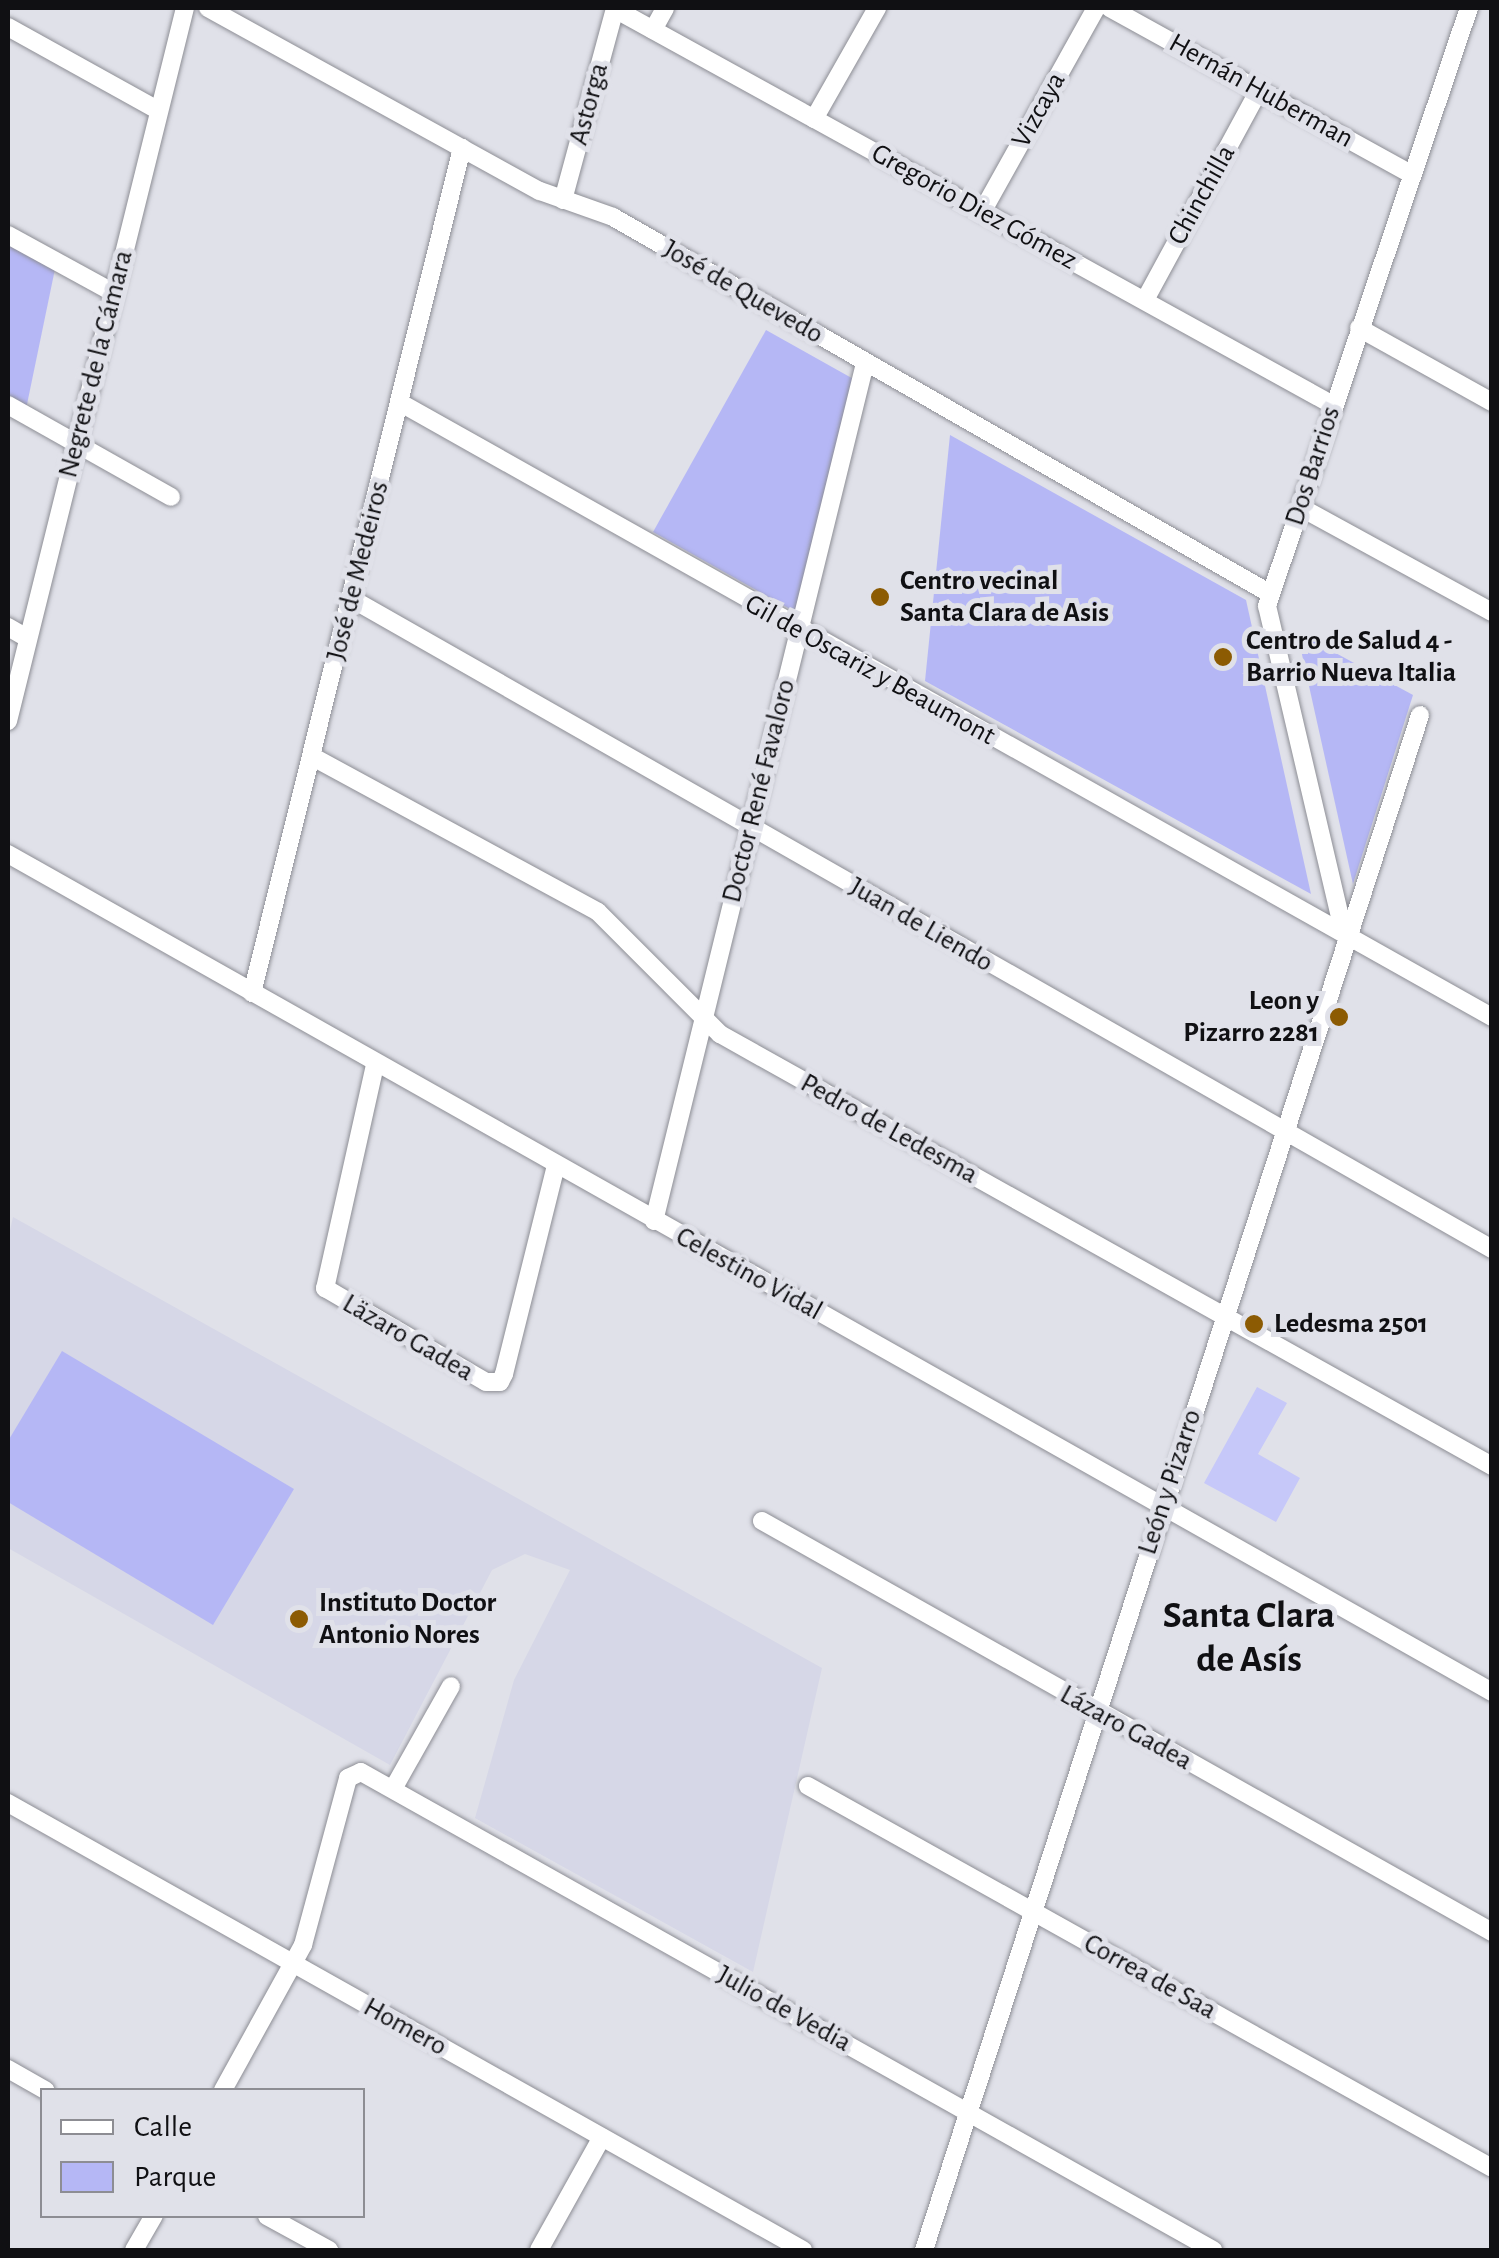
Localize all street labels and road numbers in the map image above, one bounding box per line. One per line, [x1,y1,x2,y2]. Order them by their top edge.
street label: Hernán Huberman [1163,26,1359,156]
street label: Astorga [562,59,616,149]
street label: Vizcaya [1005,66,1073,154]
street label: Gregorio Diez Gómez [865,137,1083,277]
street label: Chinchilla [1161,139,1243,251]
street label: José de Quevedo [657,233,829,351]
street label: Negrete de la Cámara [51,247,141,481]
street label: Dos Barrios [1278,402,1348,530]
street label: José de Medeiros [319,478,397,664]
street label: Gil de Oscariz y Beaumont [739,587,1001,753]
street label: Doctor René Favaloro [715,676,803,906]
street label: Juan de Liendo [843,870,999,980]
street label: Pedro de Ledesma [794,1066,984,1192]
street label: Celestino Vidal [670,1220,828,1328]
street label: Läzaro Gadea [336,1287,480,1389]
street label: León y Pizarro [1131,1405,1209,1559]
street label: Lázaro Gadea [1054,1678,1198,1778]
street label: Correa de Saa [1078,1927,1222,2027]
street label: Julio de Vedia [711,1958,857,2060]
street label: Homero [357,1990,453,2064]

